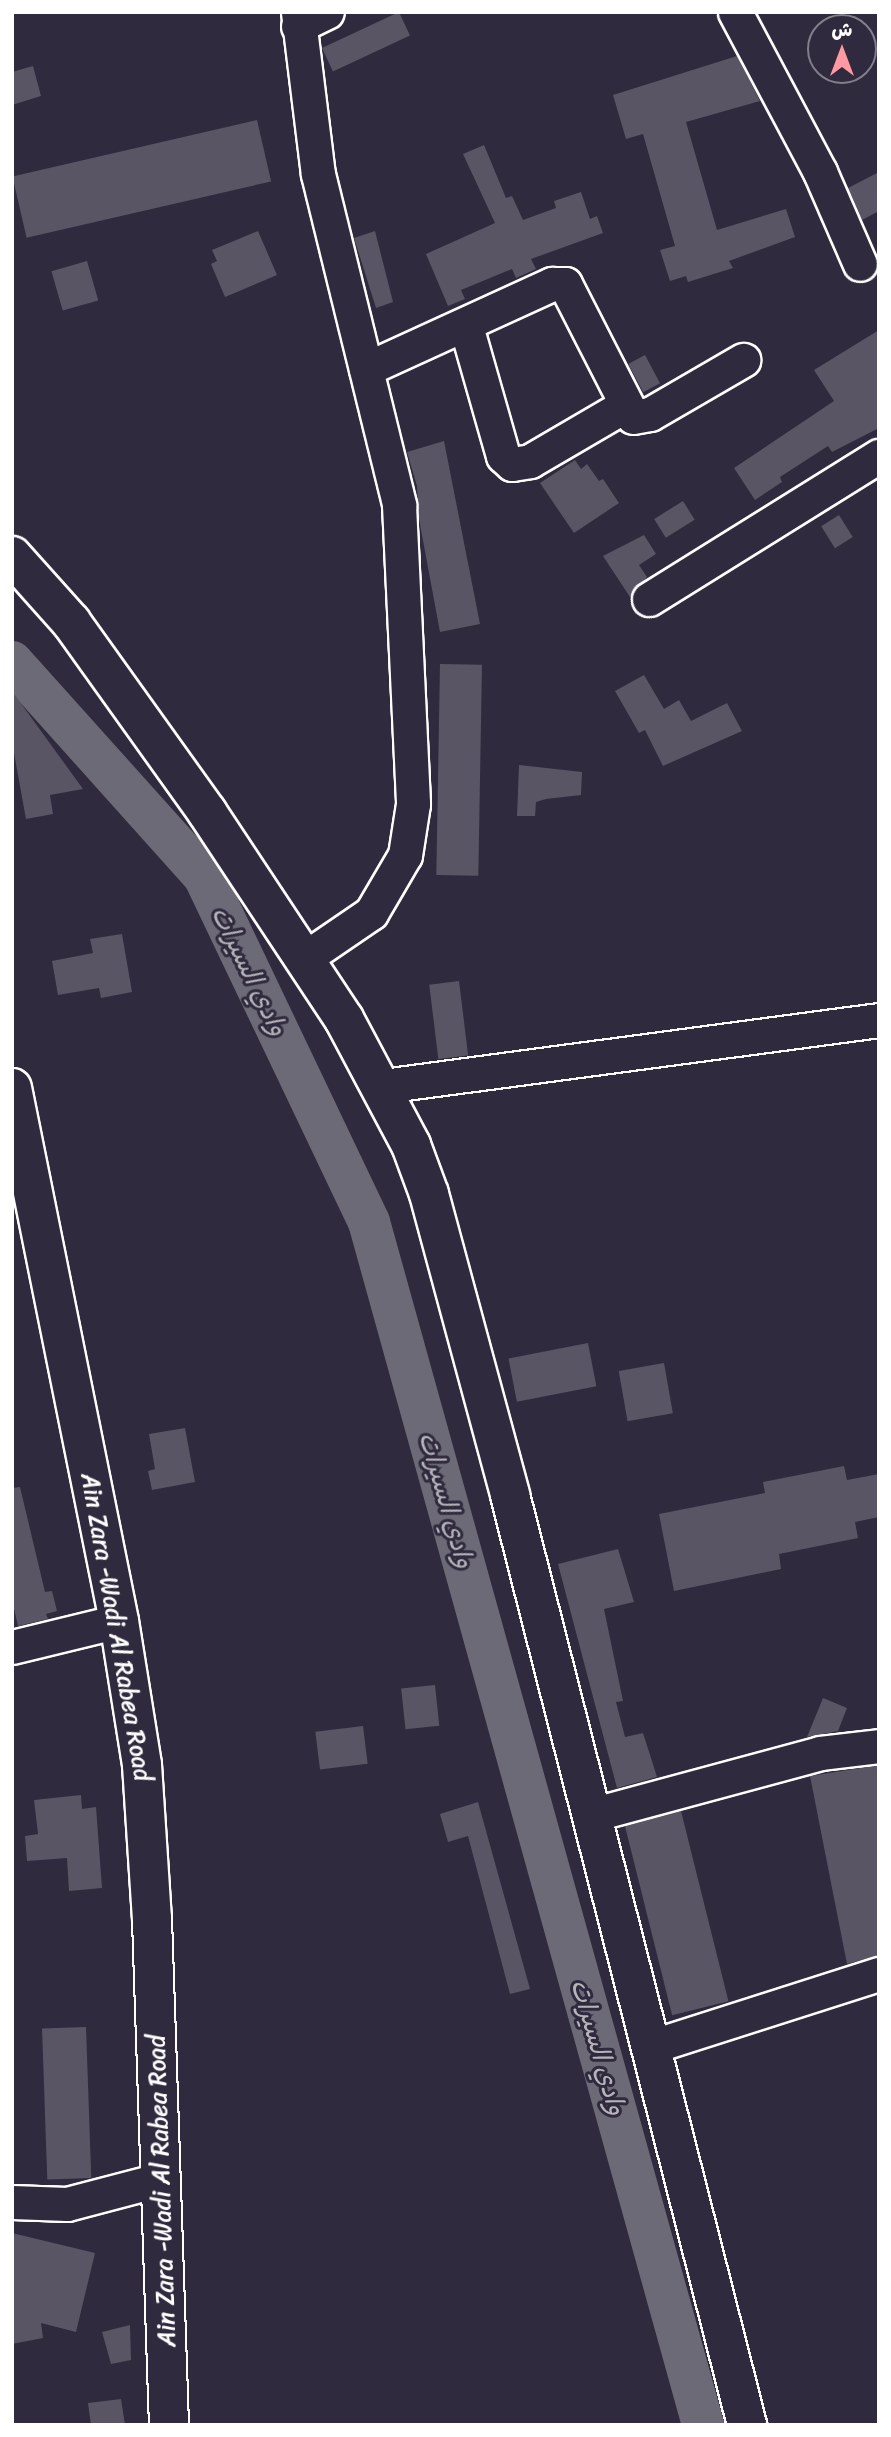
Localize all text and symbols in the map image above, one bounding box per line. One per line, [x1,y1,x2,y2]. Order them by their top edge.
text: ش [832,13,852,46]
north arrow [807,14,877,84]
water label: وادي السيرات [204,901,294,1041]
water label: وادي السيرات [412,1428,480,1572]
street label: Ain Zara -Wadi Al Rabea Road [75,1471,157,1783]
water label: وادي السيرات [564,1975,632,2119]
street label: Ain Zara -Wadi Al Rabea Road [142,2034,182,2348]

